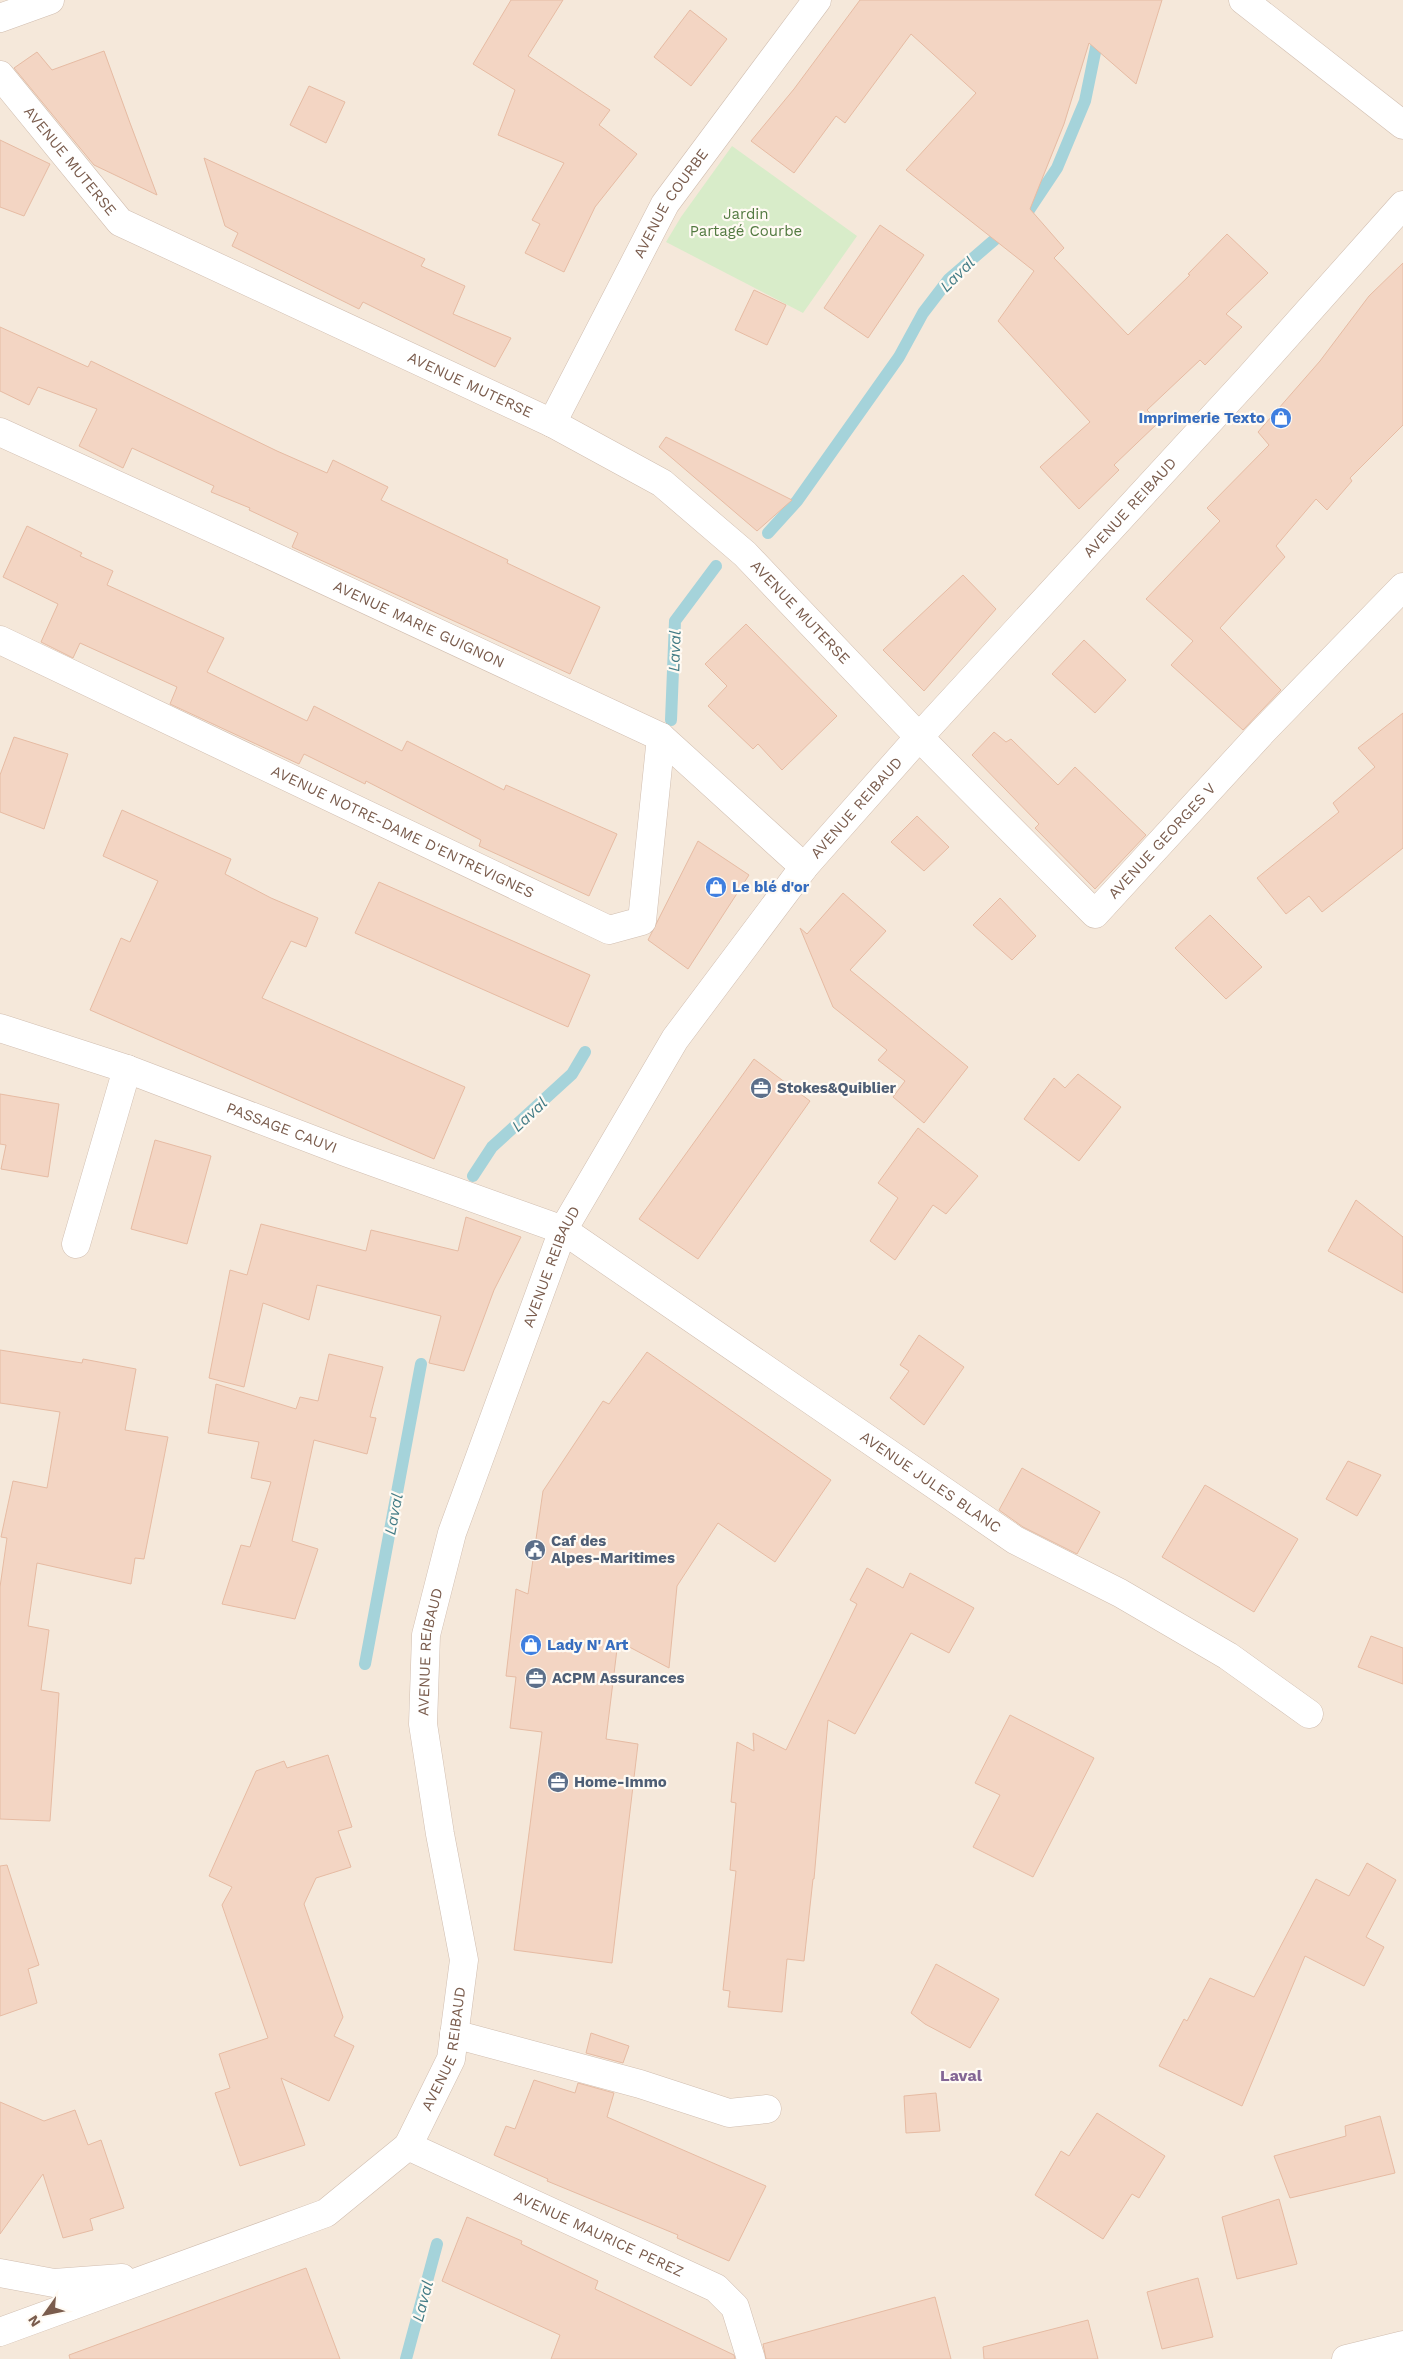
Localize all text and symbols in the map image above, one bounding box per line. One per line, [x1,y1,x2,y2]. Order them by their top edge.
street label: AVENUE MUTERSE [20,103,120,219]
street label: AVENUE COURBE [630,145,712,261]
park label: Jardin Partagé Courbe [690,205,802,240]
water label: Laval [936,253,979,296]
street label: AVENUE MUTERSE [405,348,536,422]
shop icon: Imprimerie Texto [1269,406,1293,430]
place label: Imprimerie Texto [1139,409,1265,427]
street label: AVENUE REIBAUD [1079,454,1180,561]
street label: AVENUE MUTERSE [747,557,854,668]
street label: AVENUE MARIE GUIGNON [331,577,507,672]
water label: Laval [664,630,685,672]
street label: AVENUE REIBAUD [807,753,906,862]
street label: AVENUE NOTRE-DAME D'ENTREVIGNES [268,762,537,902]
street label: AVENUE GEORGES V [1105,779,1220,902]
shop icon: Le blé d'or [704,875,728,899]
place label: Le blé d'or [732,878,810,896]
office icon: Stokes&Quiblier [749,1076,773,1100]
place label: Stokes&Quiblier [777,1079,897,1097]
water label: Laval [508,1093,551,1136]
street label: PASSAGE CAUVI [224,1099,340,1157]
street label: AVENUE REIBAUD [519,1203,584,1330]
street label: AVENUE JULES BLANC [857,1428,1004,1537]
water label: Laval [380,1492,407,1536]
place label: Caf des Alpes-Maritimes [551,1532,675,1567]
public building icon: Caf des Alpes-Maritimes [523,1538,547,1562]
street label: AVENUE REIBAUD [414,1586,447,1716]
shop icon: Lady N' Art [519,1633,543,1657]
place label: Lady N' Art [547,1636,629,1654]
office icon: ACPM Assurances [524,1666,548,1690]
place label: ACPM Assurances [552,1669,685,1687]
office icon: Home-Immo [546,1770,570,1794]
place label: Home-Immo [574,1773,667,1791]
street label: AVENUE REIBAUD [418,1986,469,2114]
district label: Laval [940,2066,983,2085]
street label: AVENUE MAURICE PEREZ [511,2187,686,2281]
water label: Laval [408,2278,437,2324]
north arrow [20,2289,70,2339]
text: N [25,2312,44,2330]

